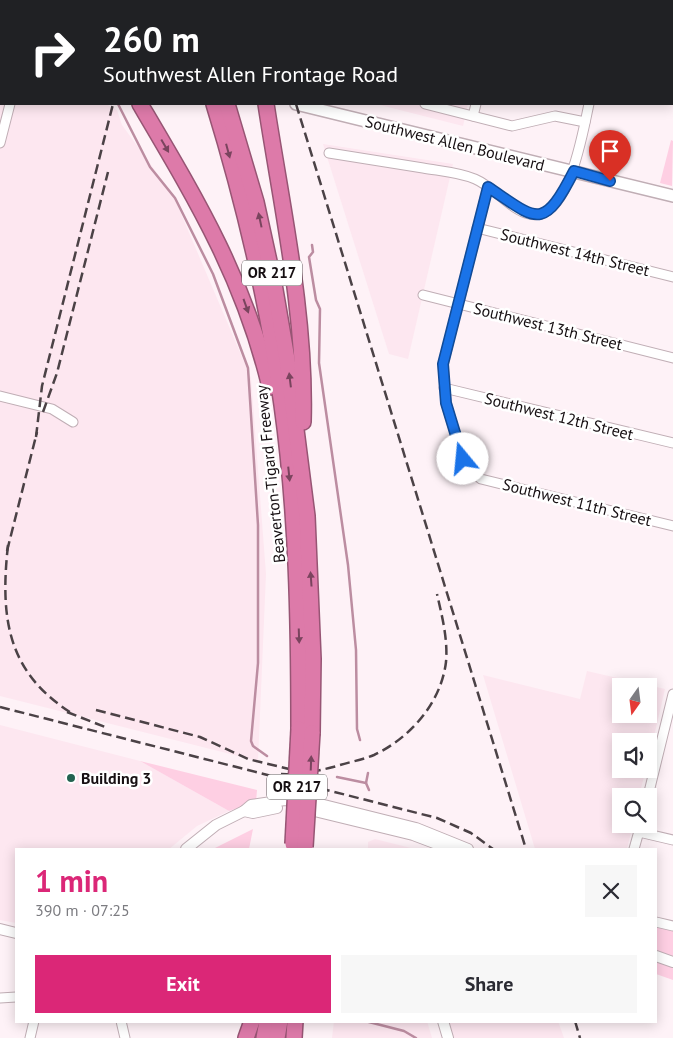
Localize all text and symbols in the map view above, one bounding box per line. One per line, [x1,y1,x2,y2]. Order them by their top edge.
text: 260 m [103,16,200,62]
icon: right [20,20,85,85]
text: Southwest Allen Frontage Road [103,60,398,88]
street label: Southwest Allen Boulevard [363,111,547,175]
pin [589,130,631,181]
icon: arrive [596,137,624,165]
one-way arrow [161,138,169,153]
one-way arrow [224,143,232,158]
one-way arrow [256,213,264,228]
street label: Southwest 14th Street [498,224,652,280]
road number: OR 217 [242,260,302,286]
street label: Southwest 13th Street [471,298,625,354]
one-way arrow [243,299,251,314]
one-way arrow [286,372,294,388]
street label: Beaverton-Tigard Freeway [251,384,289,564]
street label: Southwest 12th Street [482,388,636,444]
position arrow [436,432,488,484]
one-way arrow [285,467,293,483]
street label: Southwest 11th Street [500,474,654,530]
one-way arrow [306,571,314,587]
one-way arrow [295,629,303,645]
north arrow [612,678,658,722]
map controls [612,678,657,833]
button: sound [612,733,657,778]
one-way arrow [307,755,315,771]
place label: Building 3 [81,768,151,788]
marker: Building 3 [65,772,77,784]
road number: OR 217 [267,774,327,800]
button: search [612,788,657,833]
text: 1 min [35,861,108,900]
button: close [585,865,637,917]
text: 390 m · 07:25 [35,900,130,920]
button: Exit [35,955,331,1013]
button: Share [341,955,637,1013]

